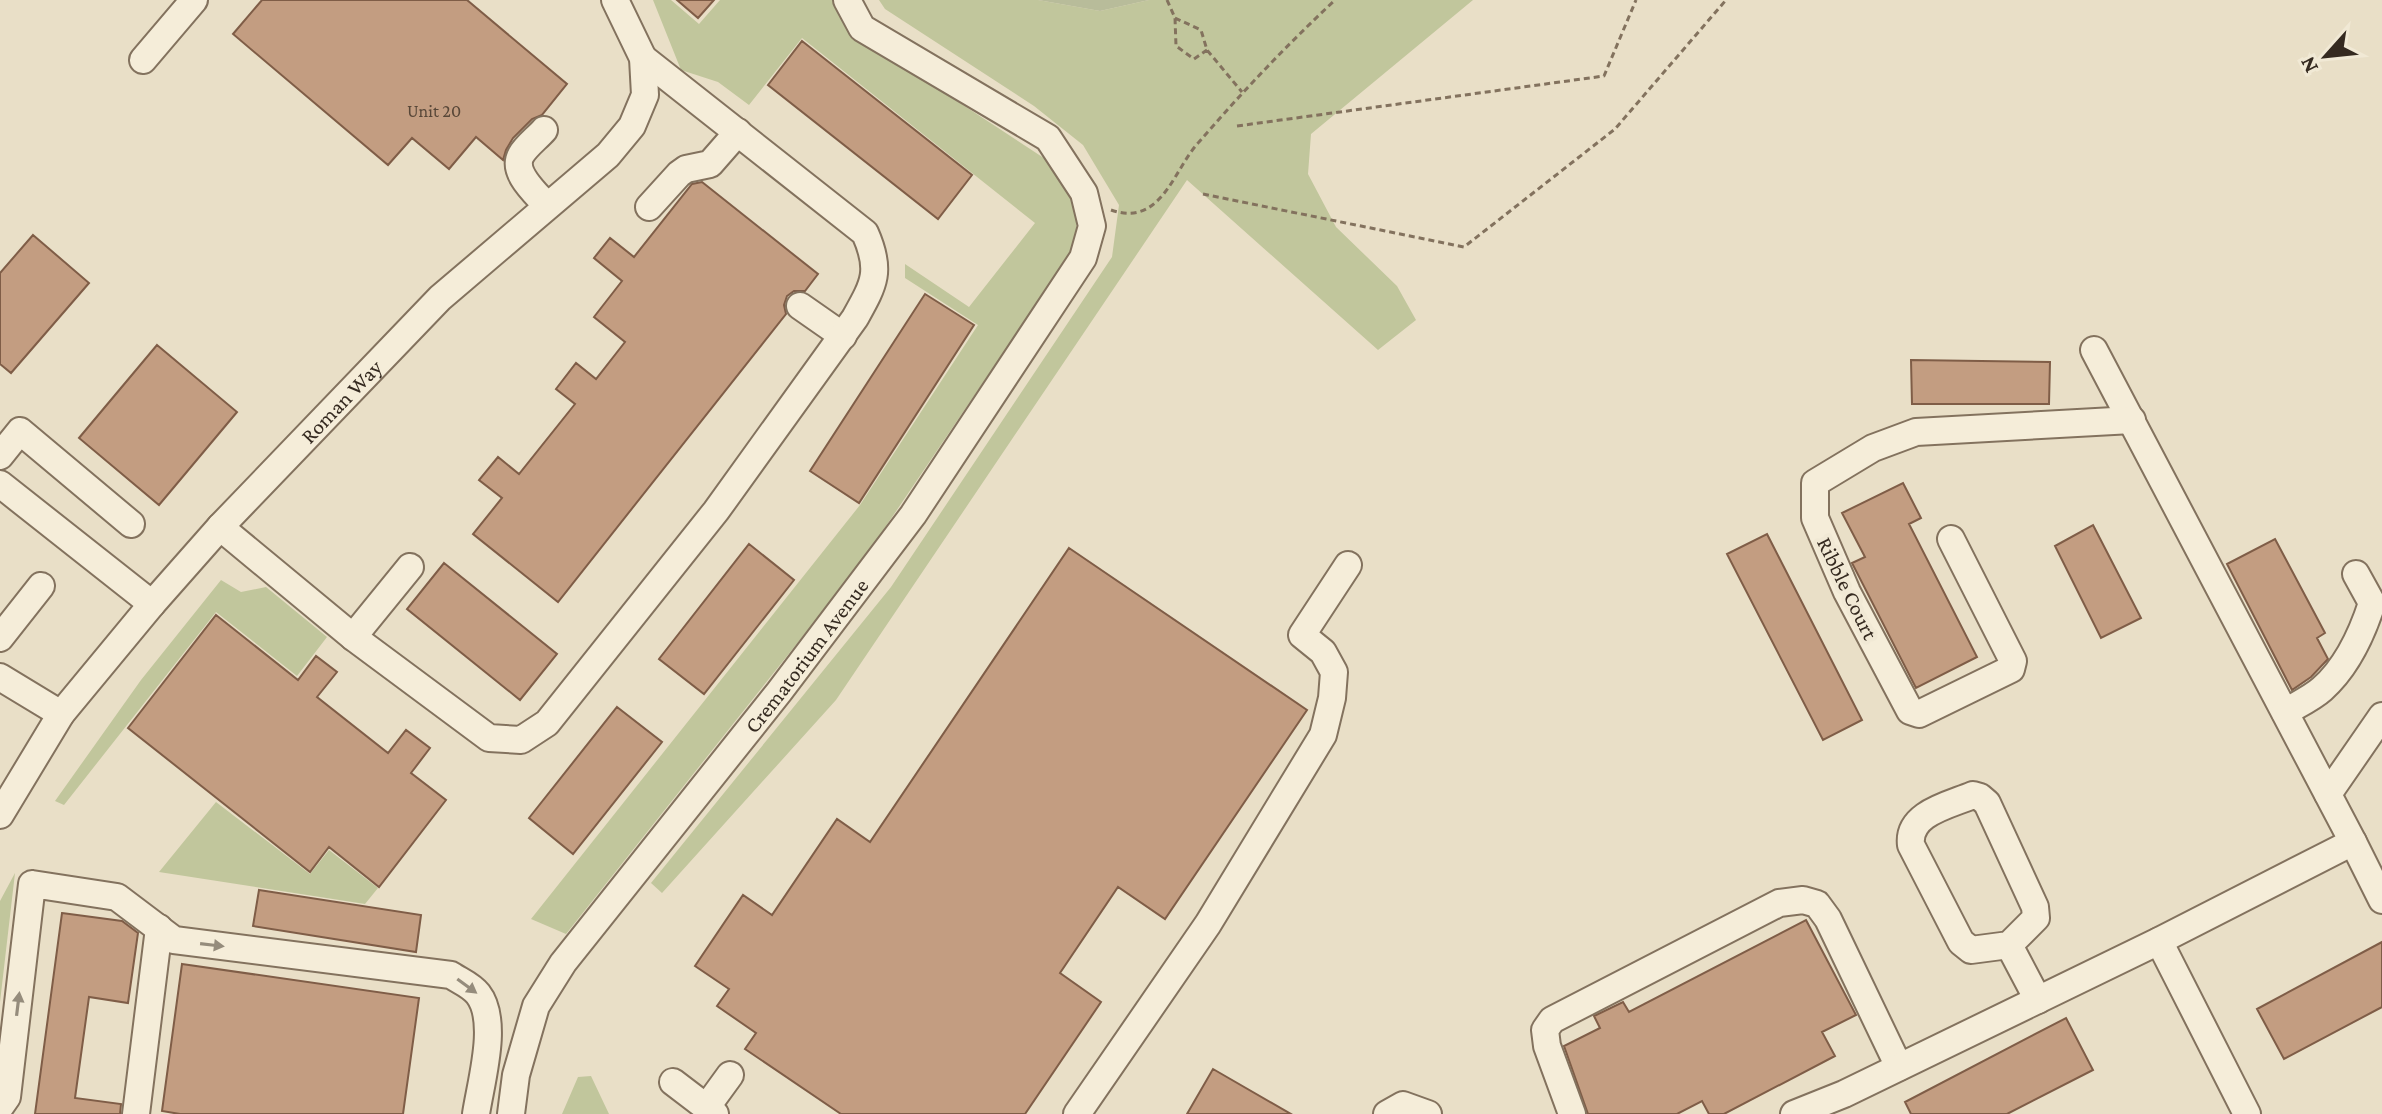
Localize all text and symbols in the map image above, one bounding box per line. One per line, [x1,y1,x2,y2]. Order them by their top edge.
north arrow [2286,16,2366,96]
text: N [2294,52,2323,77]
house number: Unit 20 [407,101,461,121]
street label: Roman Way [295,354,388,448]
street label: Ribble Court [1812,533,1883,644]
street label: Crematorium Avenue [739,574,874,738]
one-way arrow [200,938,225,951]
one-way arrow [456,978,477,993]
one-way arrow [12,991,25,1016]

